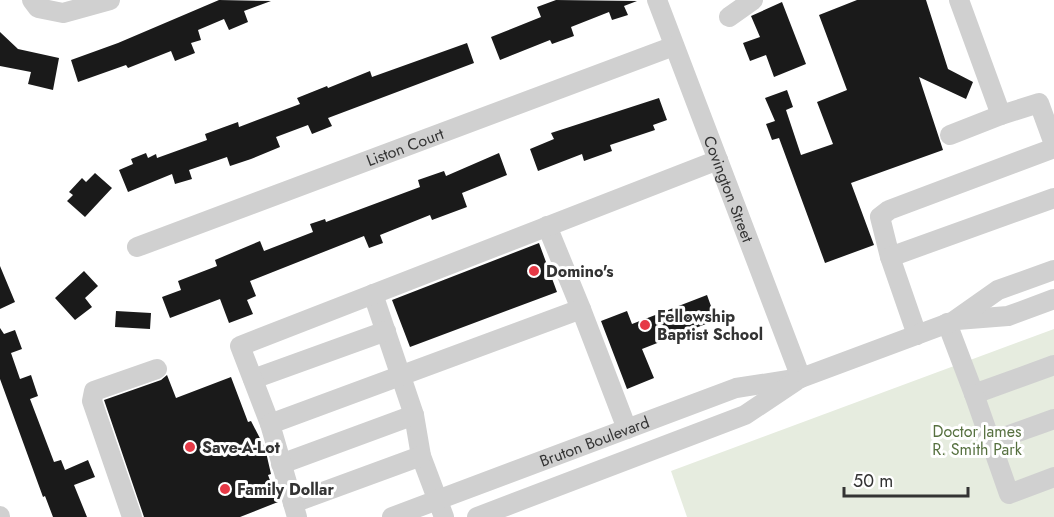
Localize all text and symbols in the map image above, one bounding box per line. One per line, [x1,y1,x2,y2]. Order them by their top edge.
street label: Liston Court [363,122,447,172]
street label: Covington Street [698,132,760,245]
place label: Domino's [546,260,613,283]
marker: Domino's [527,264,541,278]
place label: Fellowship Baptist School [657,305,763,346]
marker: Fellowship Baptist School [638,318,652,332]
street label: Bruton Boulevard [536,410,653,472]
park label: Doctor James R. Smith Park [932,420,1023,461]
place label: Save-A-Lot [202,436,281,459]
marker: Save-A-Lot [183,440,197,454]
scale bar [844,460,968,498]
text: 50 m [853,468,893,494]
place label: Family Dollar [237,478,334,501]
marker: Family Dollar [218,482,232,496]

